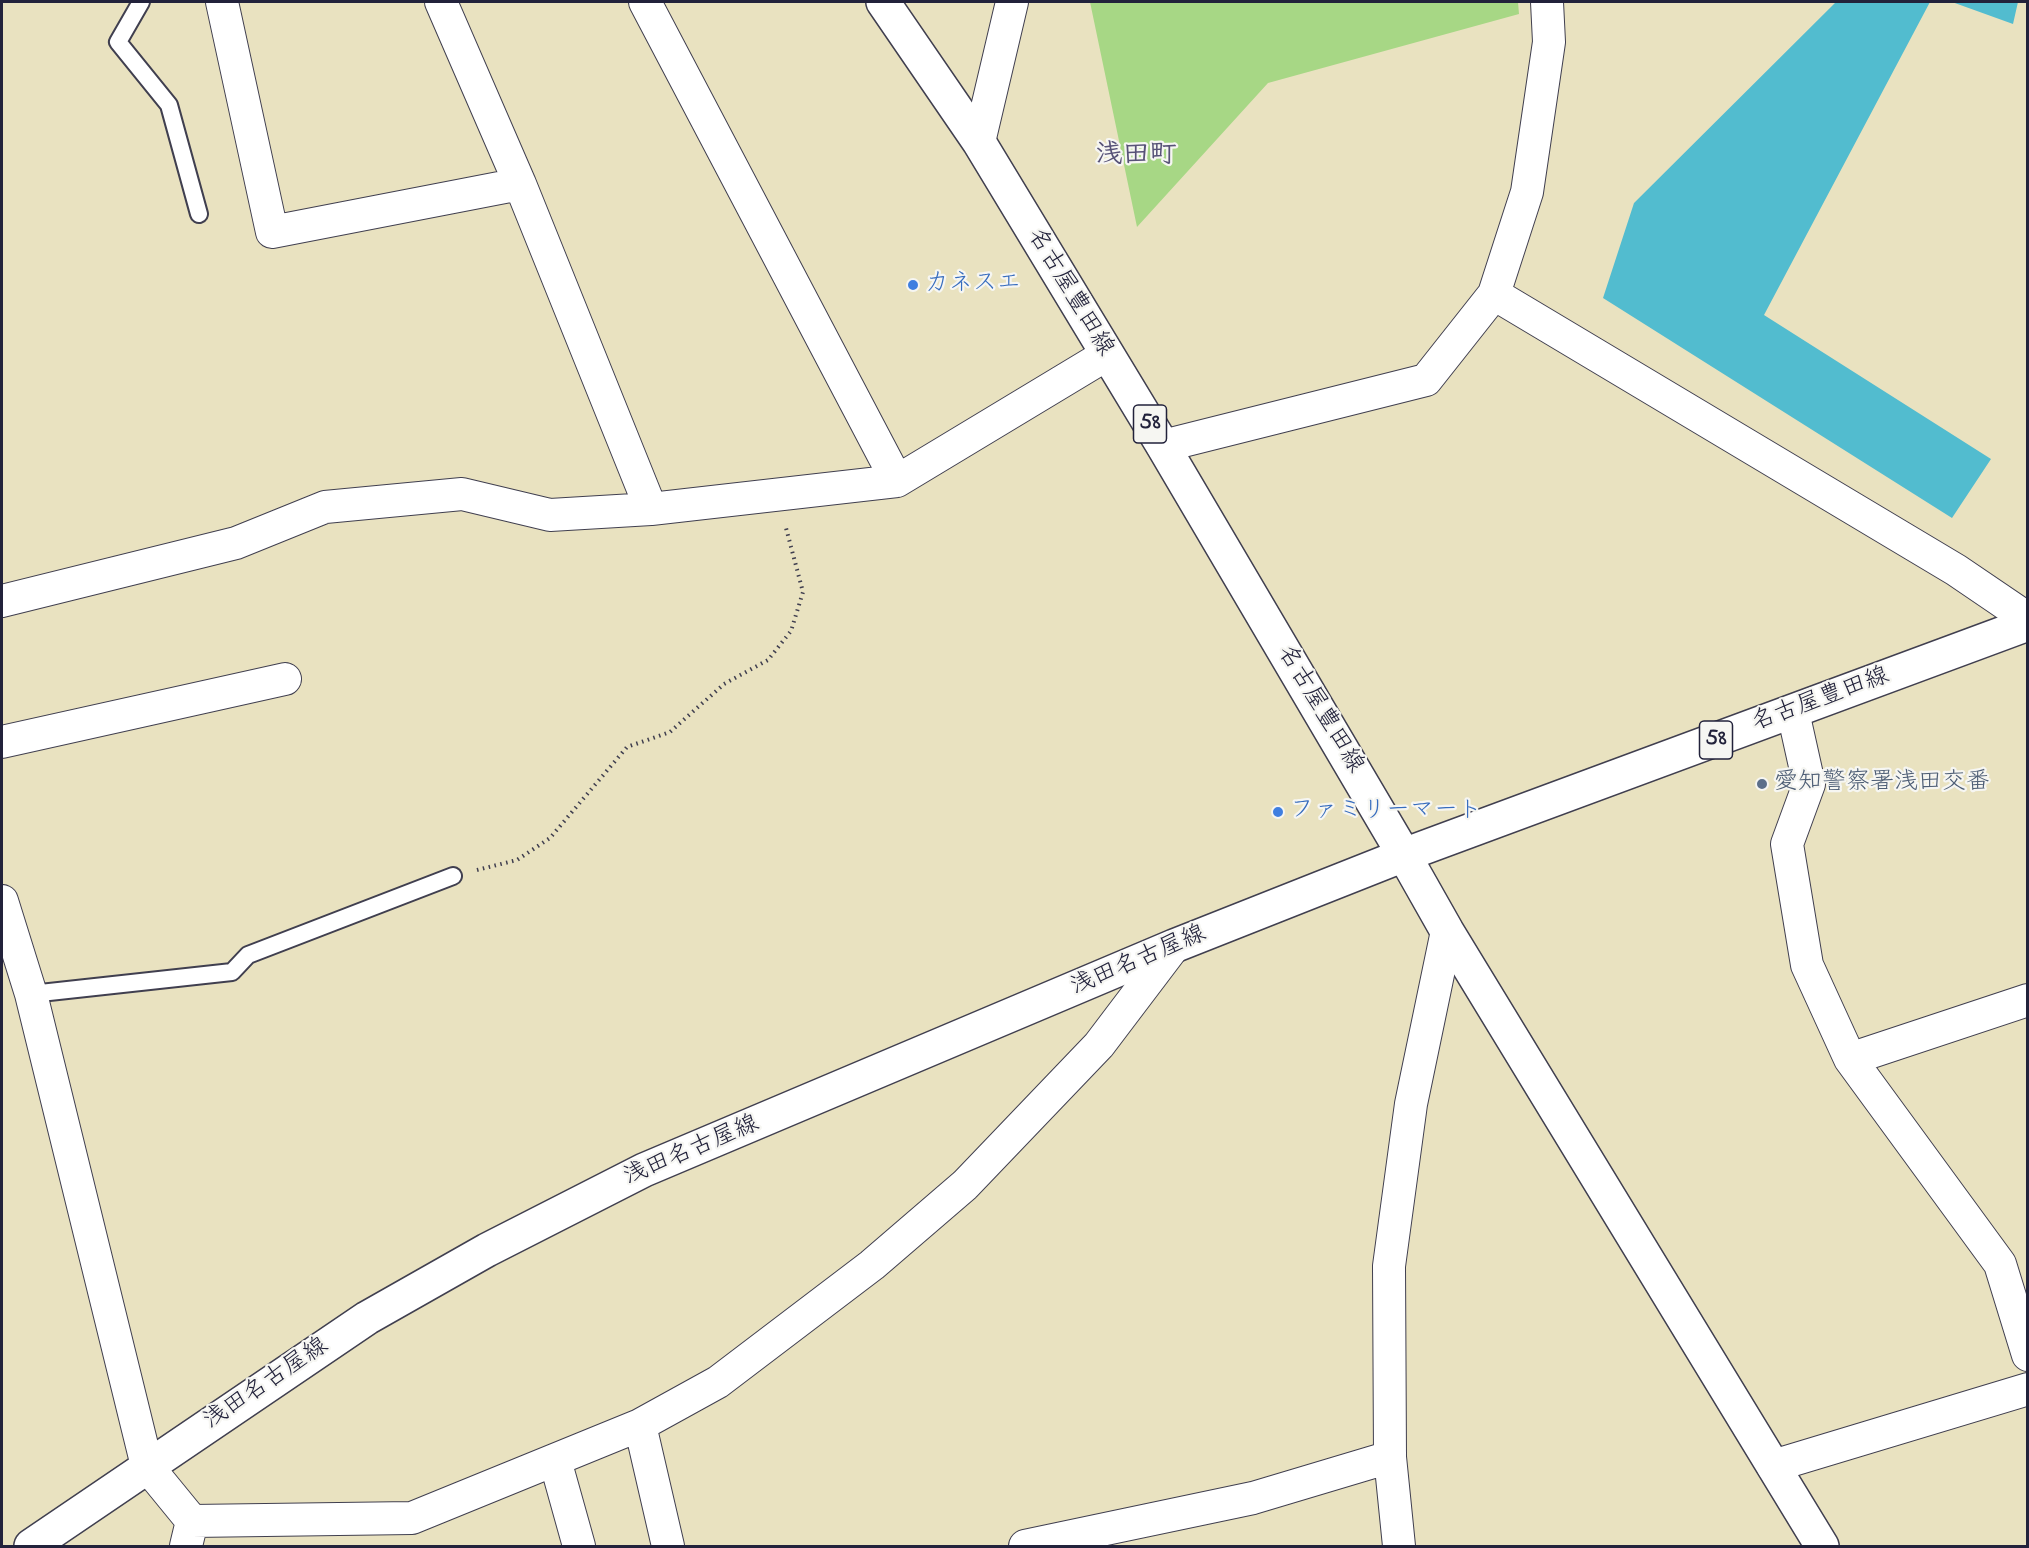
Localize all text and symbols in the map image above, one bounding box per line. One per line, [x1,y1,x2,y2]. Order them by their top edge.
district label: 浅田町 [1096,142,1176,174]
street label: 名古屋豊田線 [1020,224,1118,362]
place label: カネスエ [925,271,1021,299]
marker: カネスエ [906,278,920,292]
road number: 58 [1134,405,1166,443]
street label: 名古屋豊田線 [1270,641,1368,779]
street label: 名古屋豊田線 [1748,663,1894,739]
road number: 58 [1700,721,1732,759]
place label: 愛知警察署浅田交番 [1774,770,1990,798]
marker: 愛知警察署浅田交番 [1755,777,1769,791]
place label: ファミリーマート [1290,798,1482,826]
marker: ファミリーマート [1271,805,1285,819]
street label: 浅田名古屋線 [1067,921,1211,1003]
street label: 浅田名古屋線 [620,1111,764,1193]
street label: 浅田名古屋線 [199,1333,335,1437]

